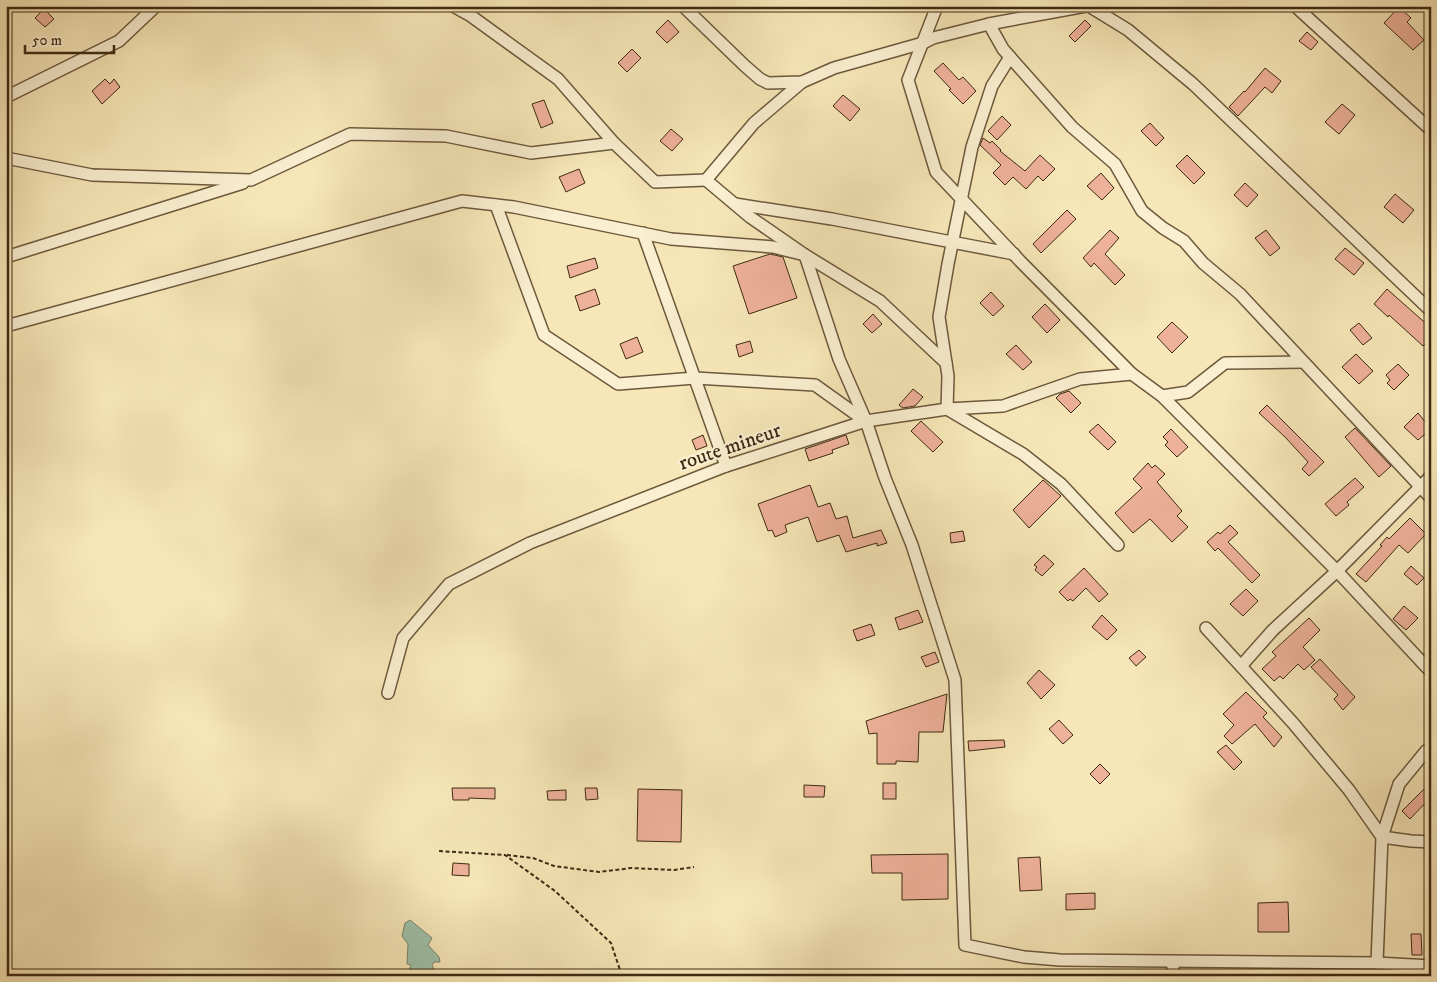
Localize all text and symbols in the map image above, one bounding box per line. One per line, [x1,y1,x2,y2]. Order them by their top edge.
scale bar [25,22,114,54]
text: 50 m [32,31,62,50]
street label: route mineur [675,417,785,477]

